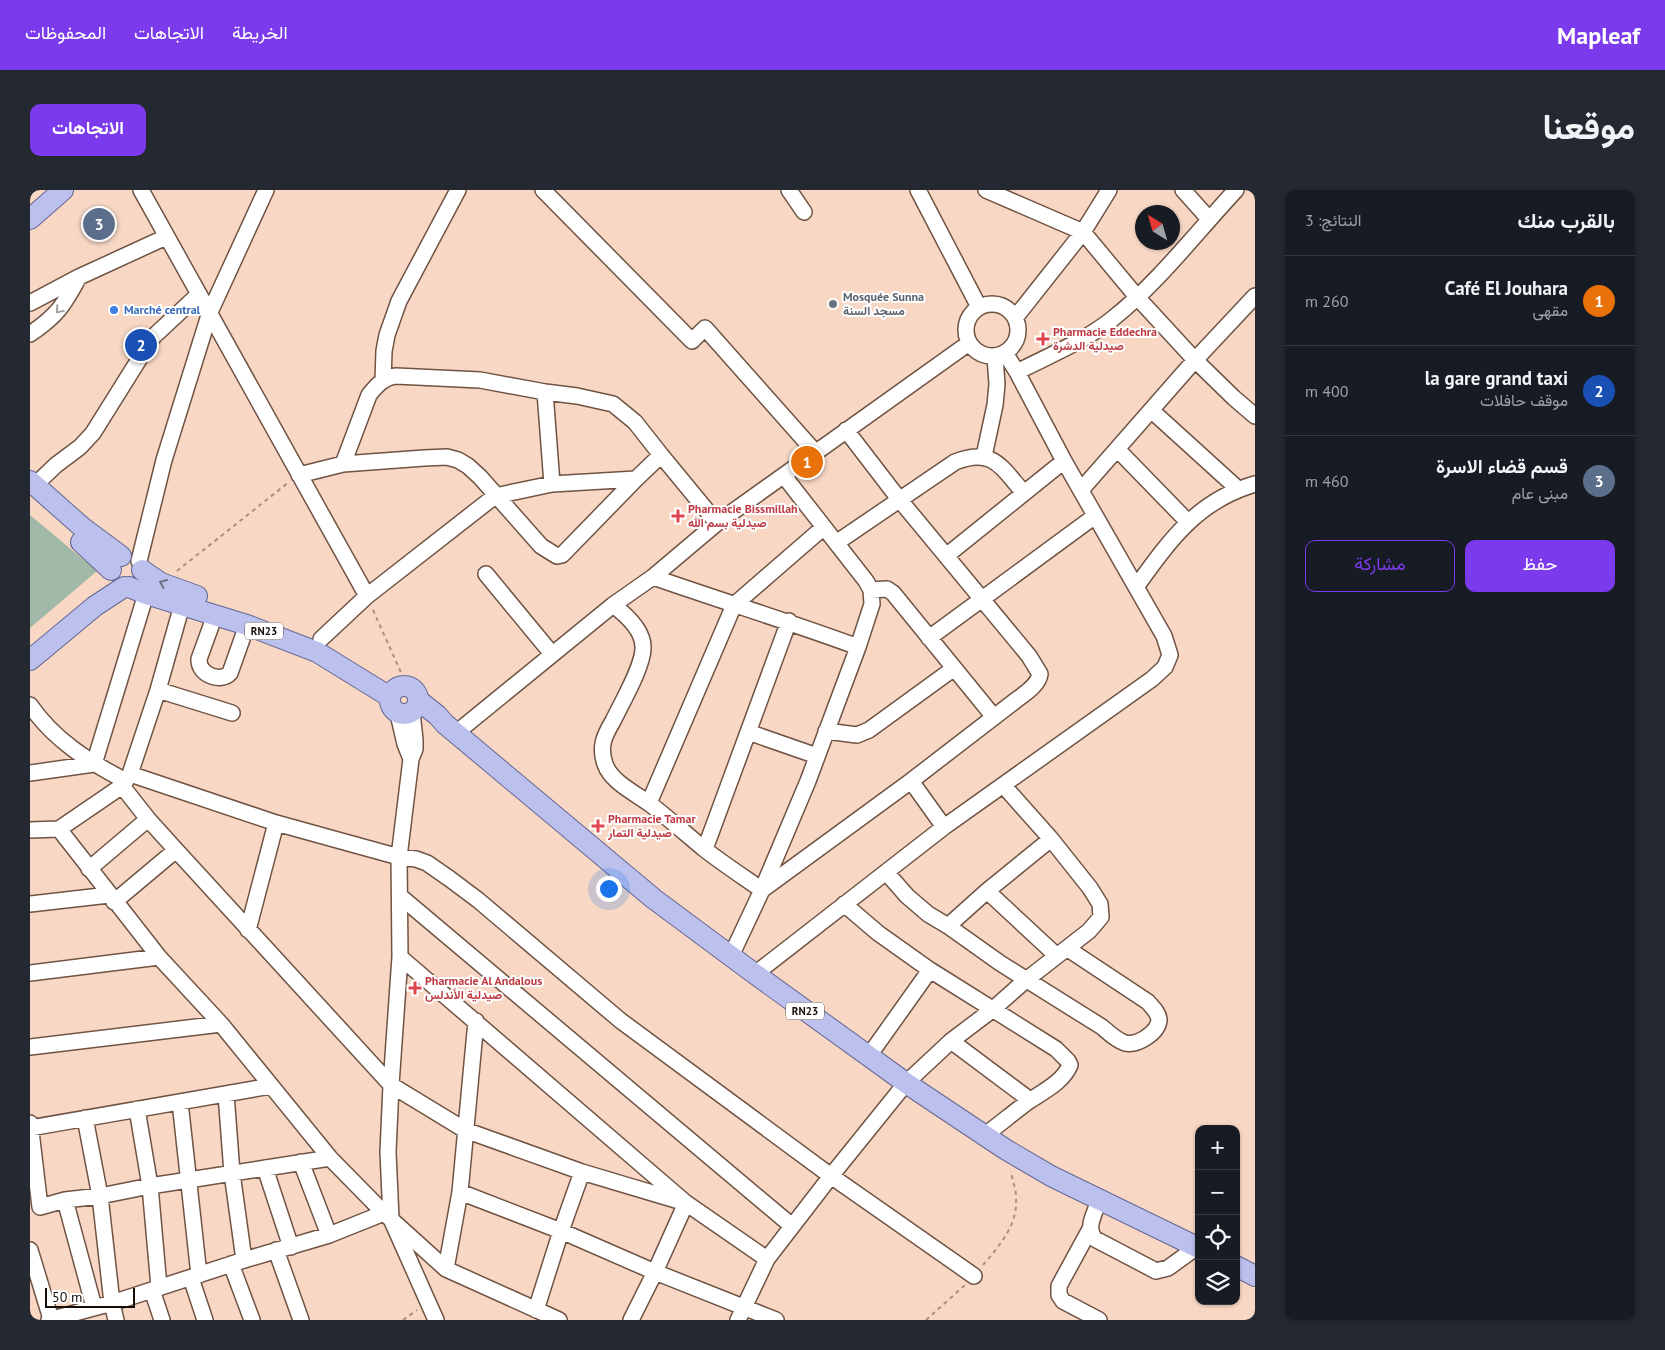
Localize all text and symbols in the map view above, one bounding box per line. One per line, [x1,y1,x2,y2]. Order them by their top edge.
text: Mapleaf [1557,20,1640,51]
text: المحفوظات [25,21,106,44]
text: الاتجاهات [134,21,204,44]
text: الخريطة [232,21,288,44]
text: موقعنا [1542,103,1635,149]
button: الاتجاهات [30,104,146,156]
pin: 3 [83,205,115,243]
north arrow [1135,205,1180,250]
text: بالقرب منك [1517,207,1615,234]
text: النتائج: 3 [1305,210,1361,230]
text: Café El Jouhara [1445,276,1568,300]
place label: Mosquée Sunna مسجد السنة [843,289,924,318]
text: 260 m [1305,291,1348,311]
text: 1 [1594,291,1604,311]
marker: Mosquée Sunna مسجد السنة [827,298,839,310]
text: مقهى [1533,300,1568,320]
place label: Marché central [124,302,201,317]
one-way arrow [57,304,65,313]
marker: Marché central [108,304,120,316]
place label: Pharmacie Eddechra صيدلية الدشرة [1053,324,1157,354]
pin: 2 [125,326,157,364]
marker: Pharmacie Eddechra صيدلية الدشرة [1037,333,1049,345]
text: la gare grand taxi [1425,366,1568,390]
text: 400 m [1305,381,1348,401]
text: 2 [1594,381,1604,401]
text: موقف حافلات [1480,390,1568,410]
pin: 1 [791,443,823,481]
text: قسم قضاء الاسرة [1436,454,1568,478]
text: 460 m [1305,471,1348,491]
text: 3 [1594,471,1604,491]
text: مبنى عام [1512,483,1568,503]
place label: Pharmacie Bissmillah صيدلية بسم الله [688,501,798,531]
marker: Pharmacie Bissmillah صيدلية بسم الله [672,510,684,522]
button: مشاركة [1305,540,1455,592]
button: حفظ [1465,540,1615,592]
one-way arrow [159,579,168,589]
road number: RN23 [245,622,283,640]
place label: Pharmacie Tamar صيدلية التمار [607,811,696,841]
marker: Pharmacie Tamar صيدلية التمار [592,820,604,832]
your location [596,876,622,902]
place label: Pharmacie Al Andalous صيدلية الأندلس [425,973,542,1002]
marker: Pharmacie Al Andalous صيدلية الأندلس [409,982,421,994]
road number: RN23 [786,1002,824,1019]
map controls [1195,1125,1240,1305]
button: + [1195,1125,1240,1170]
button: − [1195,1170,1240,1215]
button: locate [1195,1215,1240,1260]
button: layers [1195,1260,1240,1305]
scale bar [45,1285,135,1308]
text: 50 m [52,1288,82,1306]

